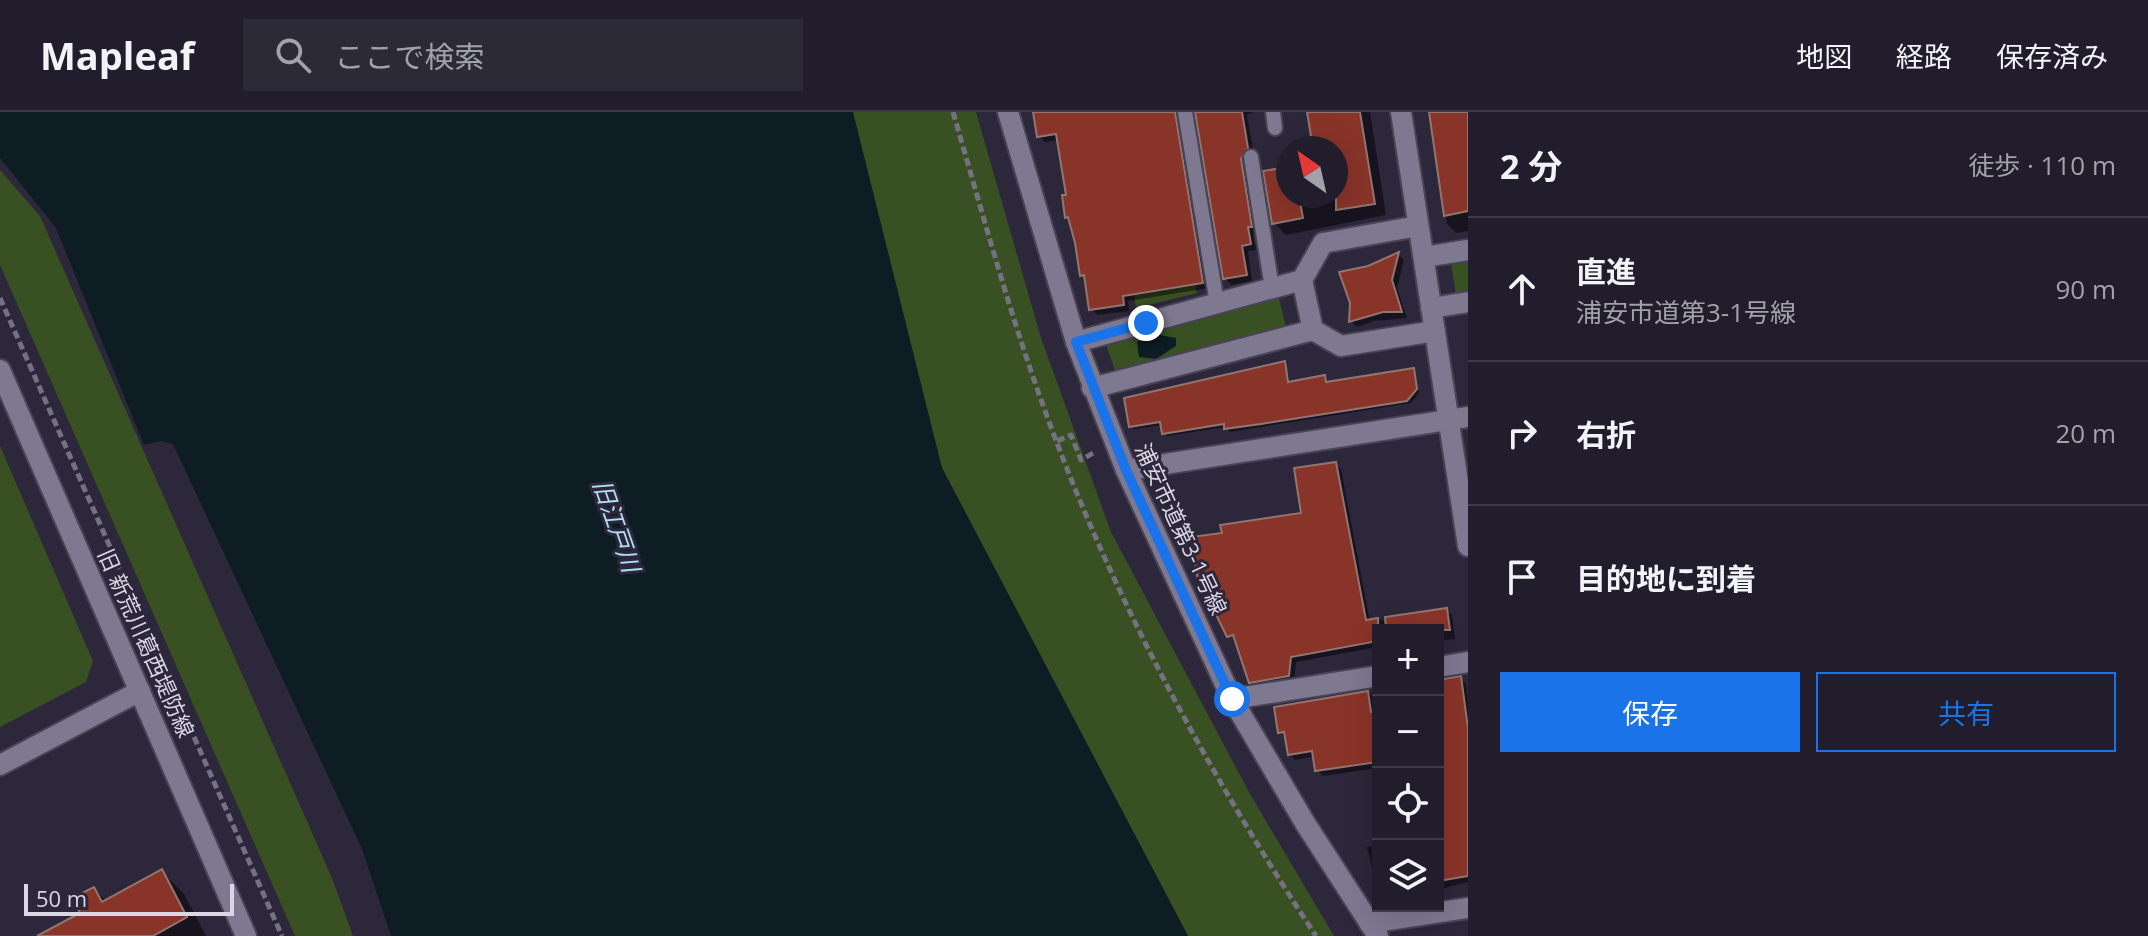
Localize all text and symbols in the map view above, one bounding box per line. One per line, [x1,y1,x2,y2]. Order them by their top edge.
search box [243,19,803,91]
text: Mapleaf [40,29,195,81]
icon: search [271,33,315,77]
text: ここで検索 [335,36,485,77]
text: 地図 [1796,37,1852,75]
text: 経路 [1896,37,1952,75]
text: 保存済み [1996,37,2108,75]
north arrow [1276,136,1348,208]
text: 2 分 [1500,143,1562,189]
text: 徒歩 · 110 m [1968,147,2116,183]
text: 直進 [1576,251,1636,292]
icon: ahead [1500,267,1544,311]
text: 90 m [2055,271,2116,307]
text: 浦安市道第3-1号線 [1576,294,1796,330]
route end [1128,305,1164,341]
icon: right [1500,411,1544,455]
text: 右折 [1576,414,1636,455]
text: 20 m [2055,415,2116,451]
street label: 浦安市道第3-1号線 [1129,438,1235,619]
water label: 旧江戸川 [586,475,650,579]
street label: 旧 新荒川葛西堤防線 [92,543,202,742]
icon: arrive [1500,555,1544,599]
text: 目的地に到着 [1576,558,1756,599]
map controls [1372,624,1444,912]
button: + [1372,624,1444,696]
button: 保存 [1500,672,1800,752]
button: 共有 [1816,672,2116,752]
route start [1214,681,1250,717]
button: − [1372,696,1444,768]
button: locate [1372,768,1444,840]
button: layers [1372,840,1444,912]
scale bar [24,880,234,916]
text: 50 m [36,883,87,913]

